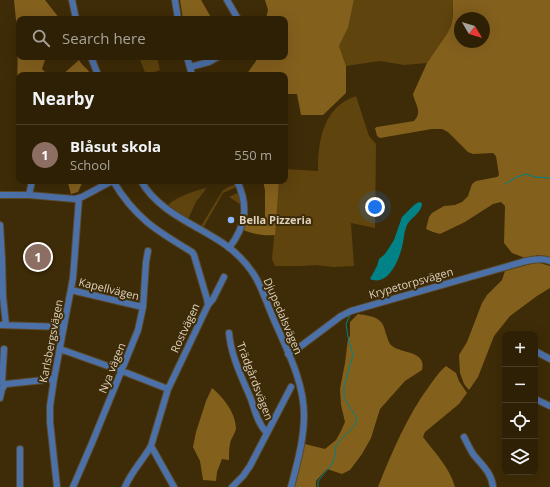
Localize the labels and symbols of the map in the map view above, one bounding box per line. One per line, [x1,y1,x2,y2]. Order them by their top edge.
north arrow [454,12,490,48]
your location [365,197,385,217]
place label: Bella Pizzeria [239,212,312,227]
marker: Bella Pizzeria [226,215,236,225]
pin: 1 [25,242,51,272]
street label: Krypetorpsvägen [367,263,455,302]
street label: Kapellvägen [77,274,141,303]
street label: Djupedalsvägen [261,275,306,356]
street label: Karlsbergsvägen [35,298,66,384]
street label: Rostvägen [167,301,203,355]
street label: Nya vägen [95,340,128,395]
street label: Trädgårdsvägen [234,340,277,422]

